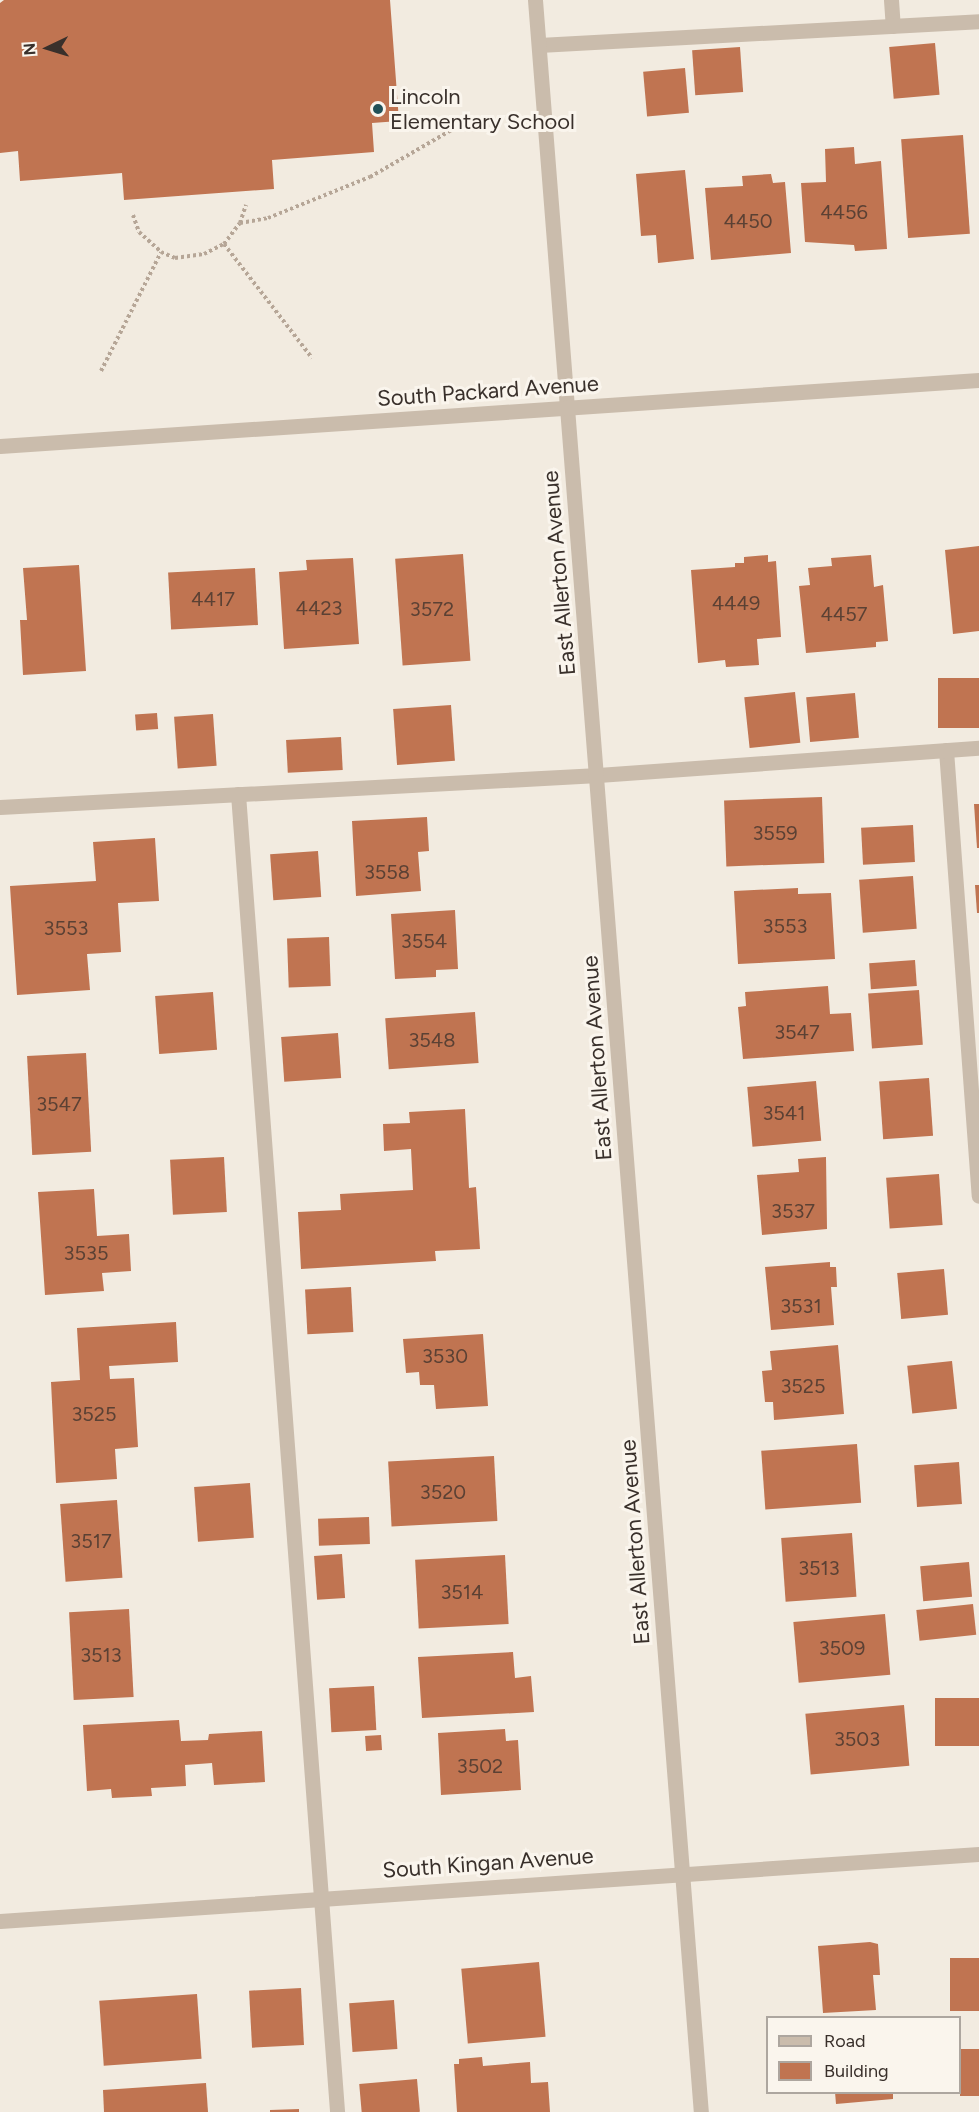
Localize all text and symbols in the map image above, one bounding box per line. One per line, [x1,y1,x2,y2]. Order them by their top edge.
north arrow [18,18,78,78]
text: N [20,42,39,56]
place label: Lincoln Elementary School [390,83,575,134]
marker: Lincoln Elementary School [371,102,385,116]
house number: 4456 [820,200,868,224]
house number: 4450 [723,209,773,233]
street label: South Packard Avenue [376,370,600,412]
street label: East Allerton Avenue [537,470,581,676]
house number: 4417 [191,587,235,611]
house number: 4449 [712,591,760,615]
house number: 4423 [296,596,342,620]
house number: 3572 [410,597,454,621]
house number: 4457 [820,602,868,626]
house number: 3559 [752,821,798,845]
house number: 3558 [364,860,410,884]
house number: 3553 [763,914,807,938]
house number: 3553 [44,916,88,940]
house number: 3554 [401,929,447,953]
street label: East Allerton Avenue [577,955,617,1161]
house number: 3547 [774,1020,820,1044]
house number: 3548 [408,1028,456,1052]
house number: 3547 [36,1092,82,1116]
house number: 3541 [762,1101,806,1125]
house number: 3537 [771,1199,815,1223]
house number: 3535 [64,1241,108,1265]
house number: 3531 [780,1294,822,1318]
house number: 3530 [422,1344,468,1368]
house number: 3525 [780,1374,826,1398]
house number: 3525 [71,1402,117,1426]
street label: East Allerton Avenue [615,1439,655,1645]
house number: 3520 [420,1480,466,1504]
house number: 3517 [70,1529,112,1553]
house number: 3513 [798,1556,840,1580]
house number: 3514 [440,1580,484,1604]
house number: 3509 [819,1636,865,1660]
house number: 3513 [80,1643,122,1667]
house number: 3503 [834,1727,880,1751]
house number: 3502 [457,1754,503,1778]
street label: South Kingan Avenue [382,1842,594,1884]
legend [766,2016,961,2094]
text: Road [824,2030,865,2052]
text: Building [824,2060,889,2082]

